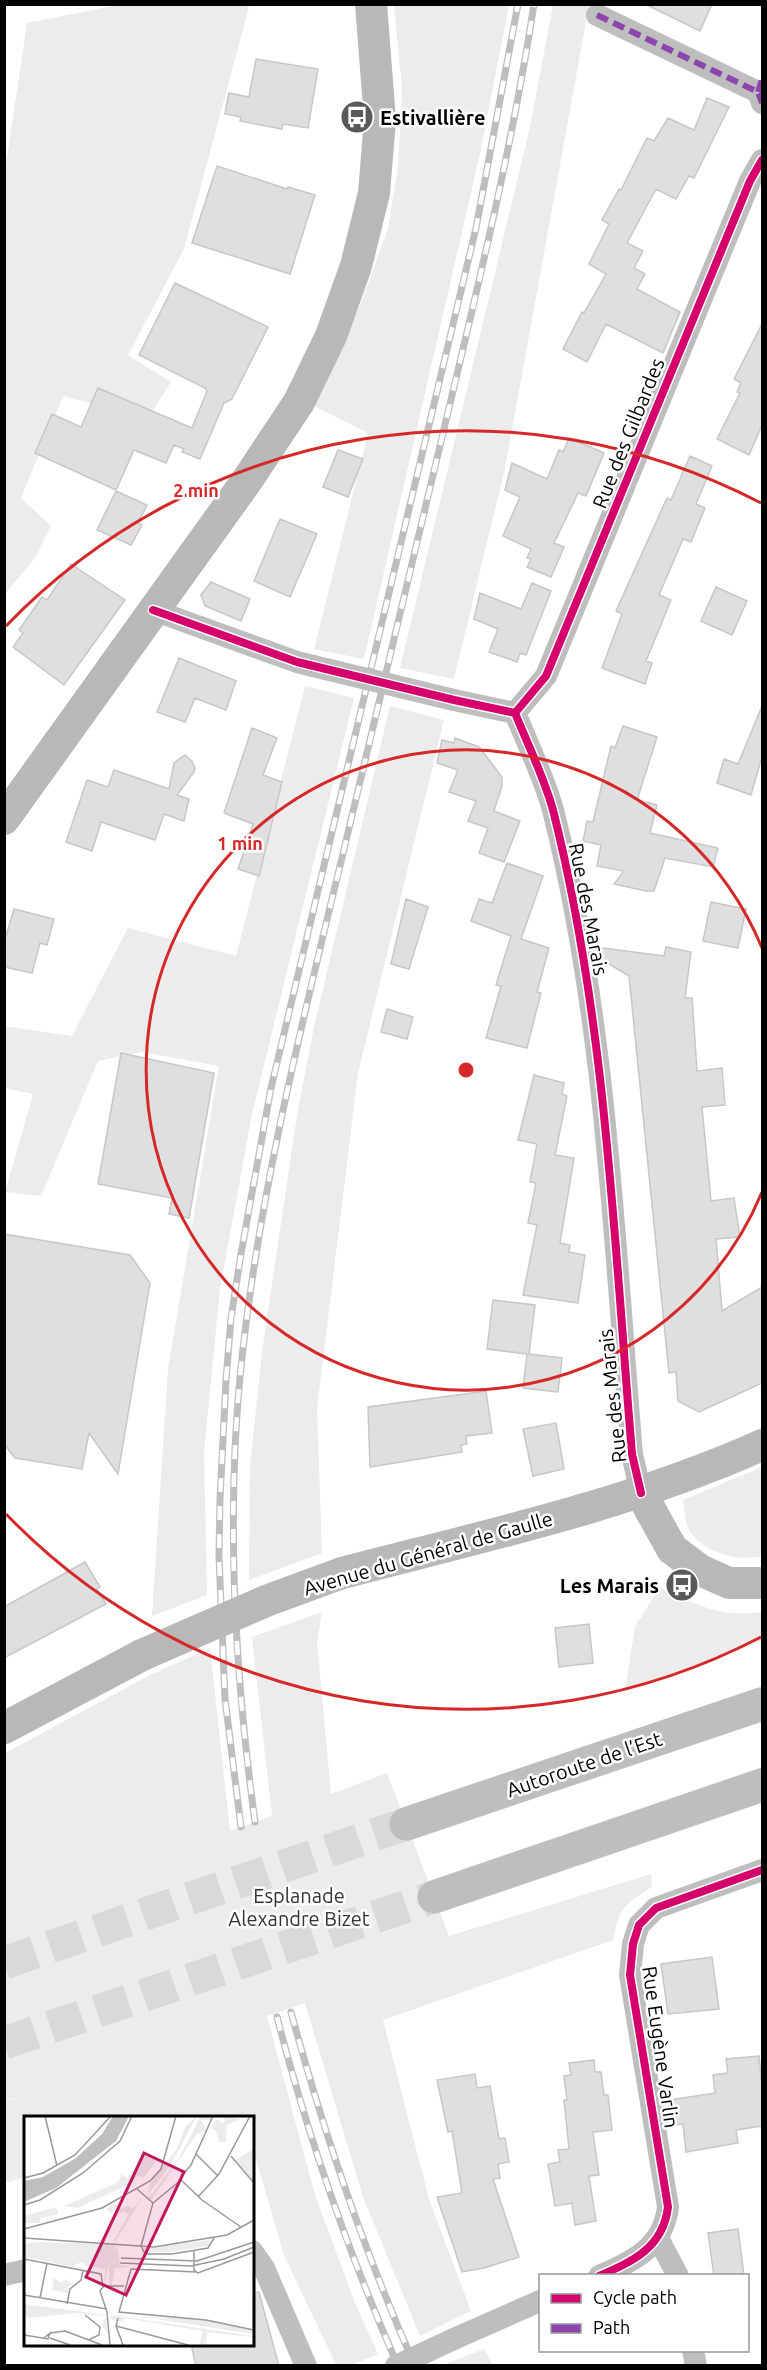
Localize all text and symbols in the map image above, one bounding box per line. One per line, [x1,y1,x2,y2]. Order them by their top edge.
bus stop icon: Estivallière [339,99,375,135]
place label: Estivallière [380,106,485,129]
street label: Rue des Gilbardes [587,355,669,511]
text: 2 min [173,480,219,500]
text: 1 min [217,833,263,853]
street label: Rue des Marais [565,841,613,977]
centre of rings [456,1060,476,1080]
street label: Rue des Marais [594,1328,630,1464]
street label: Avenue du Général de Gaulle [301,1506,555,1600]
bus stop icon: Les Marais [664,1567,700,1603]
place label: Les Marais [560,1574,659,1597]
street label: Autoroute de l’Est [503,1727,665,1801]
park label: Esplanade Alexandre Bizet [228,1884,370,1930]
street label: Rue Eugène Varlin [638,1965,684,2129]
inset map [24,2116,254,2346]
legend [539,2274,749,2352]
text: Cycle path [593,2287,677,2307]
text: Path [593,2317,630,2337]

